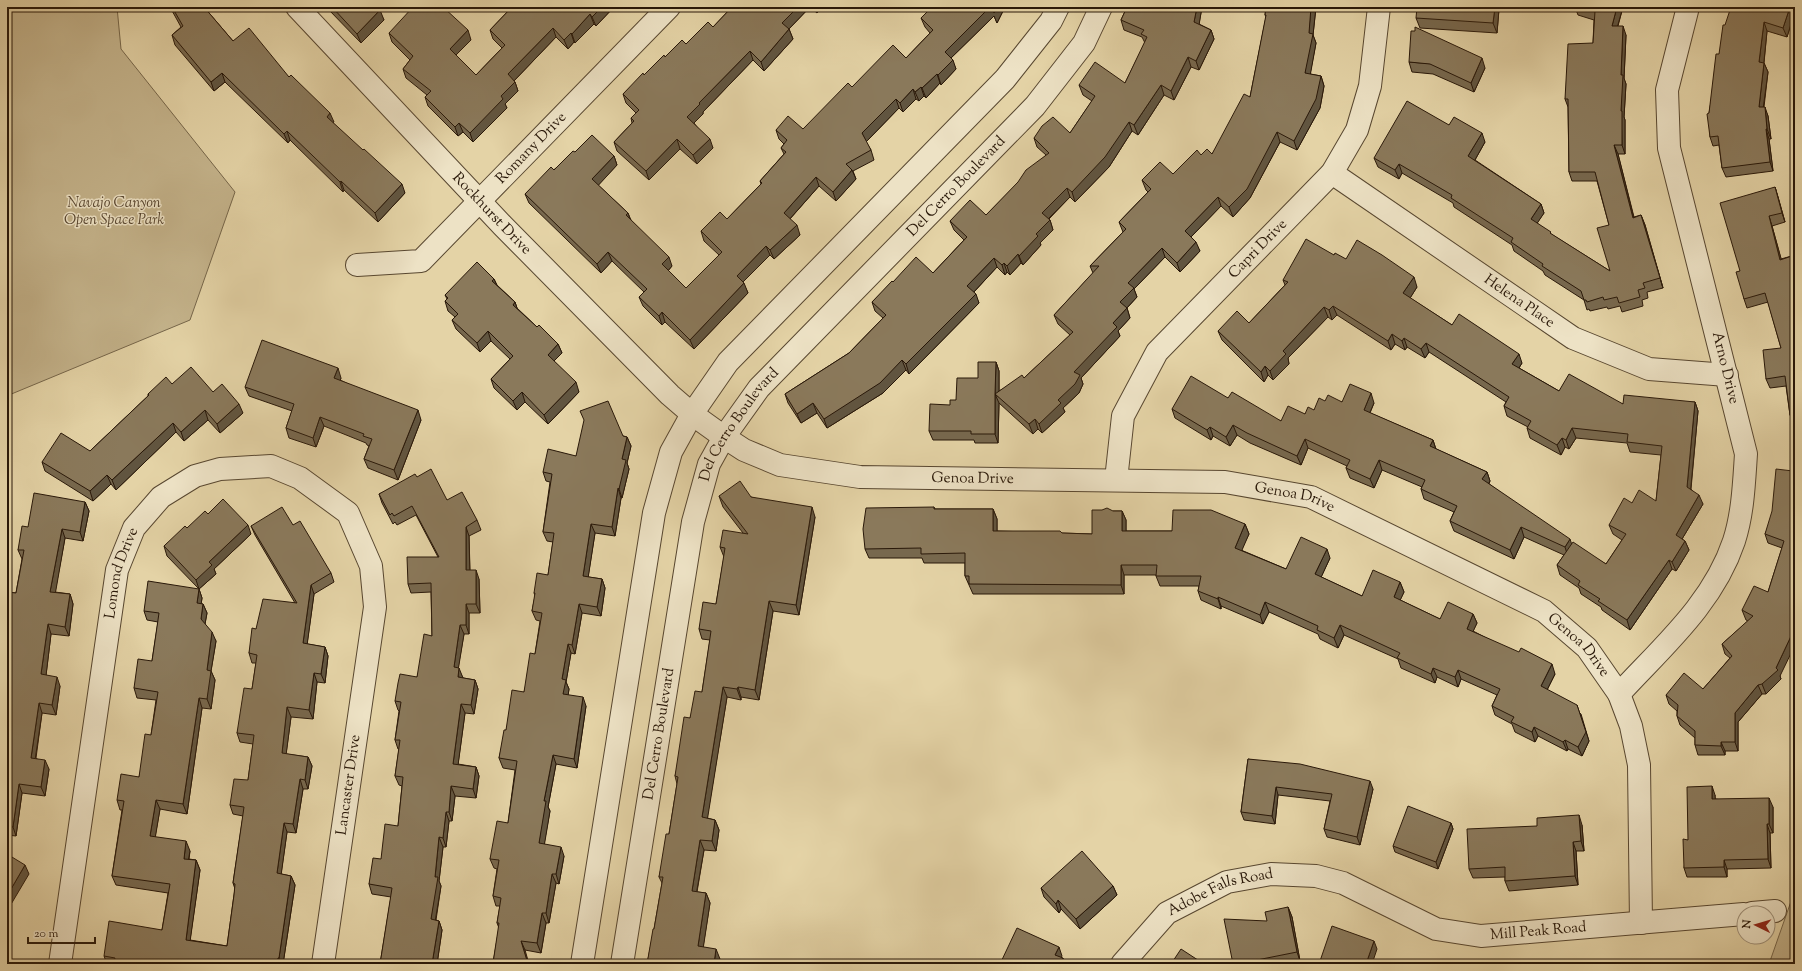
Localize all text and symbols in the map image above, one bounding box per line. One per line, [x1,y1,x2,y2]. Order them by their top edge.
street label: Romany Drive [491,107,571,189]
street label: Del Cerro Boulevard [902,131,1011,241]
street label: Rockhurst Drive [447,168,536,260]
park label: Navajo Canyon Open Space Park [64,193,164,231]
street label: Capri Drive [1224,214,1292,284]
street label: Helena Place [1480,269,1559,333]
street label: Arno Drive [1706,330,1744,406]
street label: Del Cerro Boulevard [694,363,784,484]
street label: Genoa Drive [931,467,1014,490]
street label: Genoa Drive [1253,477,1338,518]
street label: Lomond Drive [100,524,144,620]
street label: Genoa Drive [1543,608,1615,681]
street label: Del Cerro Boulevard [638,666,680,801]
street label: Lancaster Drive [332,733,366,837]
street label: Adobe Falls Road [1164,863,1275,922]
north arrow [1736,905,1776,945]
street label: Mill Peak Road [1489,917,1588,946]
scale bar [28,919,95,945]
text: N [1739,919,1755,930]
text: 20 m [34,925,59,943]

